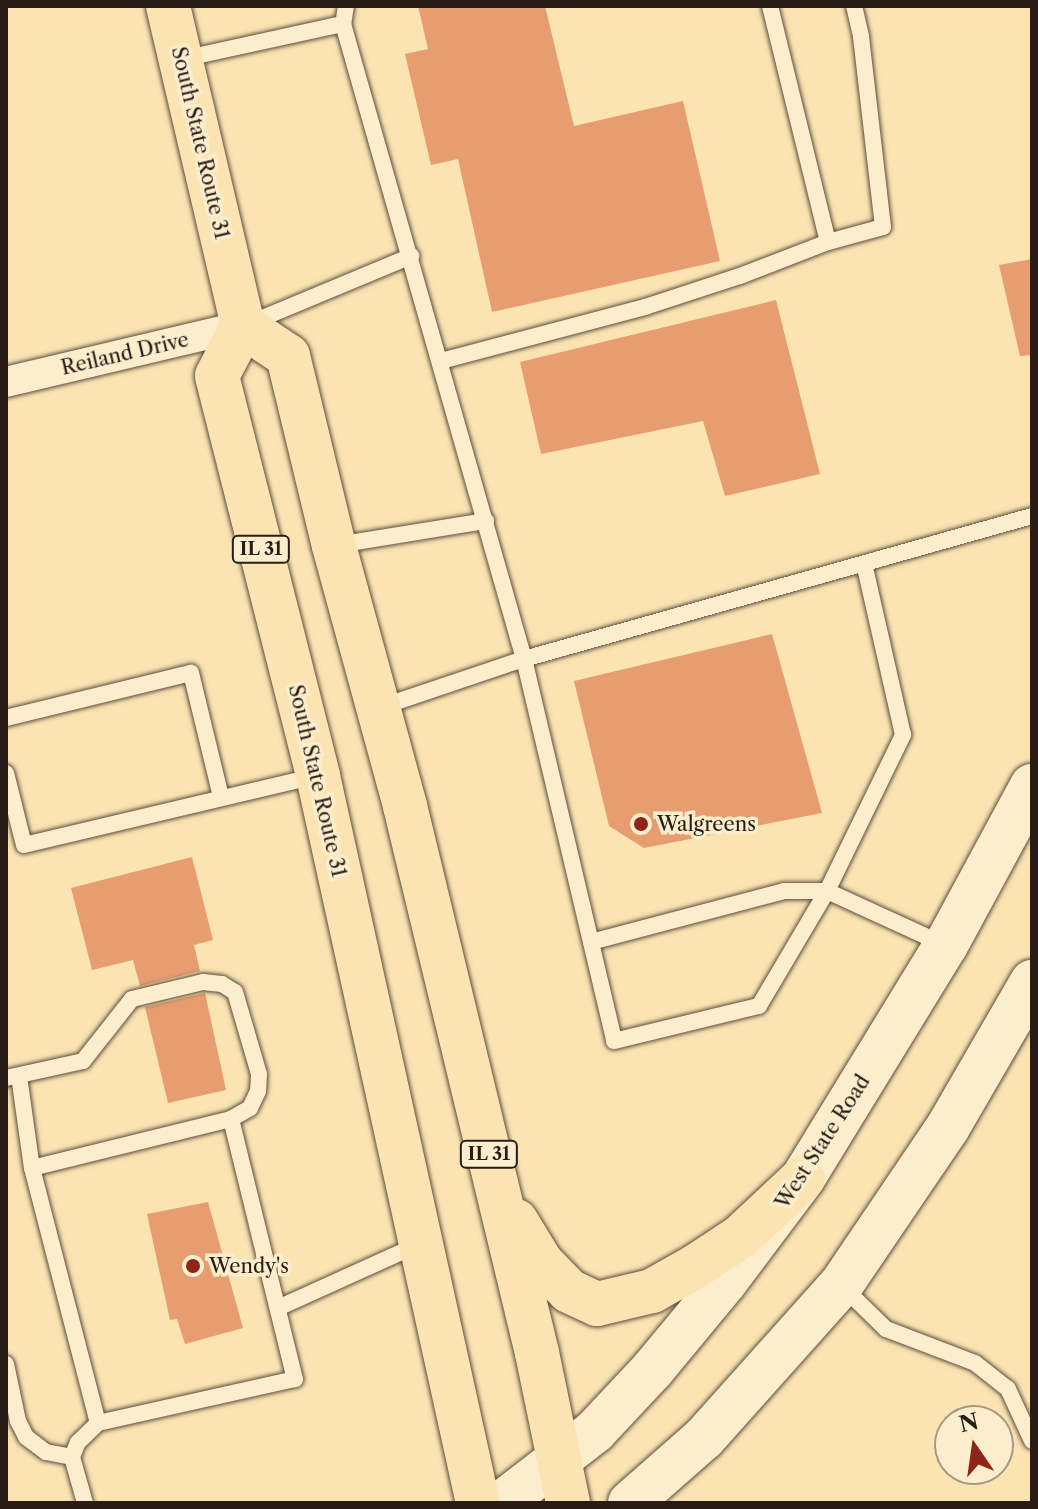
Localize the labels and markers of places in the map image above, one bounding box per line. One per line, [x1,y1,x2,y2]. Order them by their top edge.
place label: Walgreens [657,812,756,836]
marker: Walgreens [632,815,650,833]
place label: Wendy's [209,1254,289,1278]
marker: Wendy's [184,1257,202,1275]

